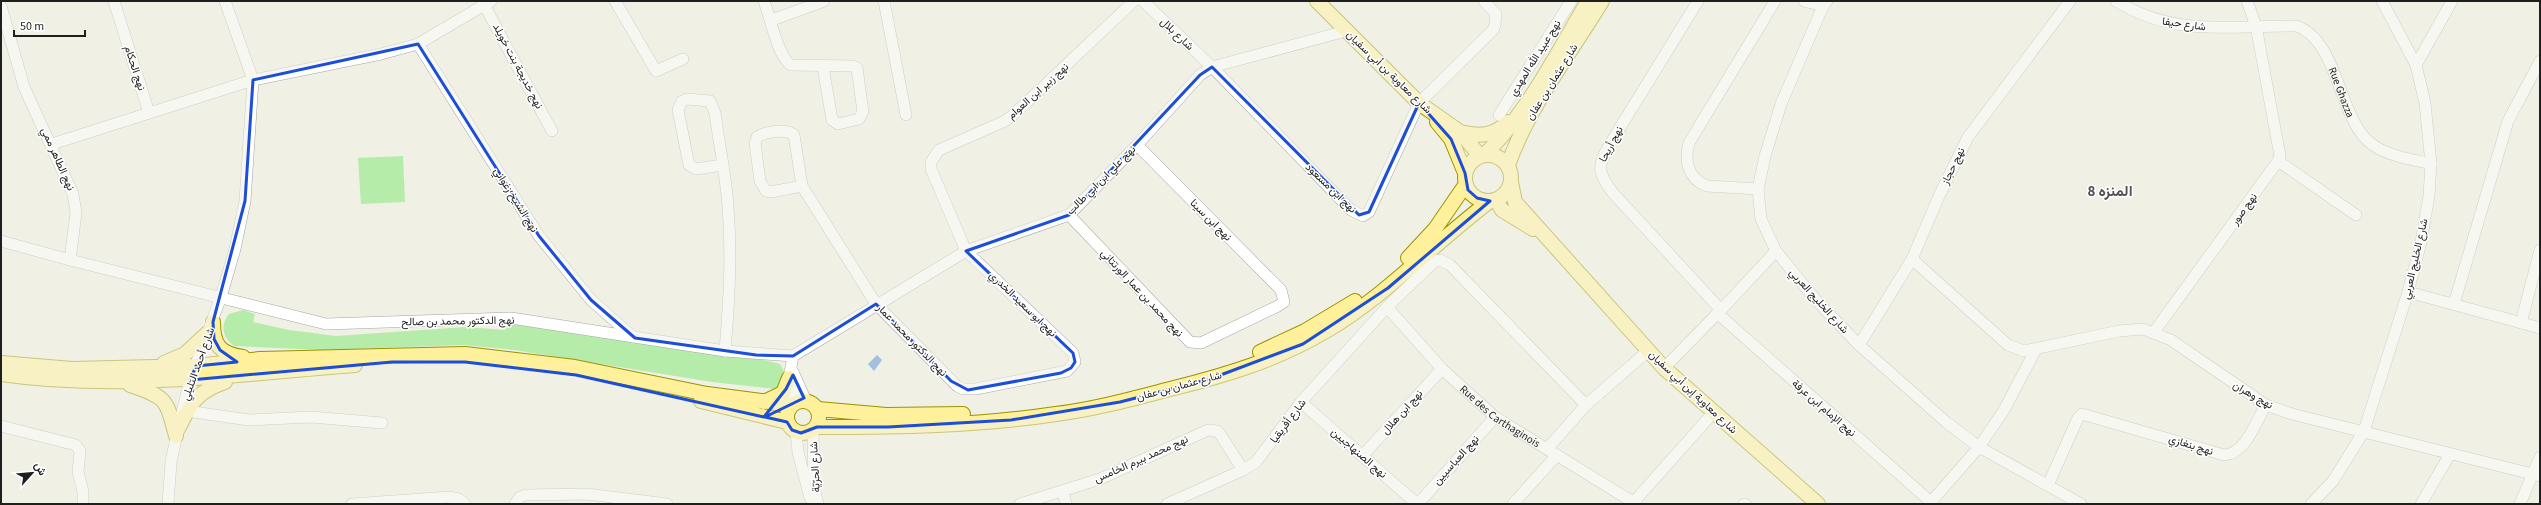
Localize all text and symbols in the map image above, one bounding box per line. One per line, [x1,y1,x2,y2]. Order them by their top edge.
scale bar [14,12,85,38]
street label: شارع بلال [1157,14,1197,54]
street label: شارع حيفا [2161,14,2207,35]
street label: نهج عبيد الله المهدي [1506,17,1566,100]
text: 50 m [20,18,44,35]
street label: نهج خديجة بنت خويلد [489,21,547,111]
street label: شارع معاوية بن أبي سفيان [1342,27,1435,119]
street label: شارع عثمان بن عفان [1522,41,1582,123]
street label: نهج الحكام [121,44,149,92]
street label: نهج زبير ابن العوام [1004,59,1072,123]
street label: Rue Ghazza [2325,65,2358,120]
street label: نهج أريحا [1595,123,1627,165]
street label: نهج الطاهر ممي [35,125,79,194]
street label: نهج علي ابن ابي طالب [1063,142,1140,219]
street label: نهج حجاز [1937,145,1968,188]
street label: نهج ابن مسعود [1302,160,1360,216]
street label: نهج الشيخ زغواني [488,165,542,236]
district label: المنزه 8 [2087,181,2133,202]
street label: نهج صور [2227,190,2261,229]
street label: نهج ابن سينا [1187,196,1235,244]
street label: شارع الخليج العربي [2398,217,2434,301]
street label: نهج محمد بن عمار الورتتاني [1096,246,1187,342]
street label: شارع الخليج العربي [1784,265,1852,338]
street label: نهج ابو سعيد الخدري [984,268,1060,342]
street label: نهج الدكتور محمد عمار [873,300,951,380]
street label: نهج الدكتور محمد بن صالح [401,313,515,329]
street label: شارع أحمد التليلي [178,325,220,403]
street label: شارع معاوية إبن أبي سفيان [1644,347,1741,439]
street label: شارع عثمان بن عفان [1135,367,1224,405]
street label: نهج الإمام ابن عرفة [1789,376,1859,440]
street label: نهج وهران [2230,377,2276,413]
street label: Rue des Carthaginois [1457,381,1544,451]
street label: نهج ابن هلال [1378,386,1426,438]
street label: شارع أفريقيا [1266,395,1310,446]
street label: نهج الصنهاجيين [1328,424,1390,482]
street label: نهج بنغازي [2166,431,2215,461]
street label: نهج محمد بيرم الخامس [1092,432,1190,486]
street label: نهج العباسيين [1430,432,1482,488]
street label: شارع الحرّيّة [806,441,824,493]
north arrow [12,453,52,493]
text: ش [31,459,50,478]

